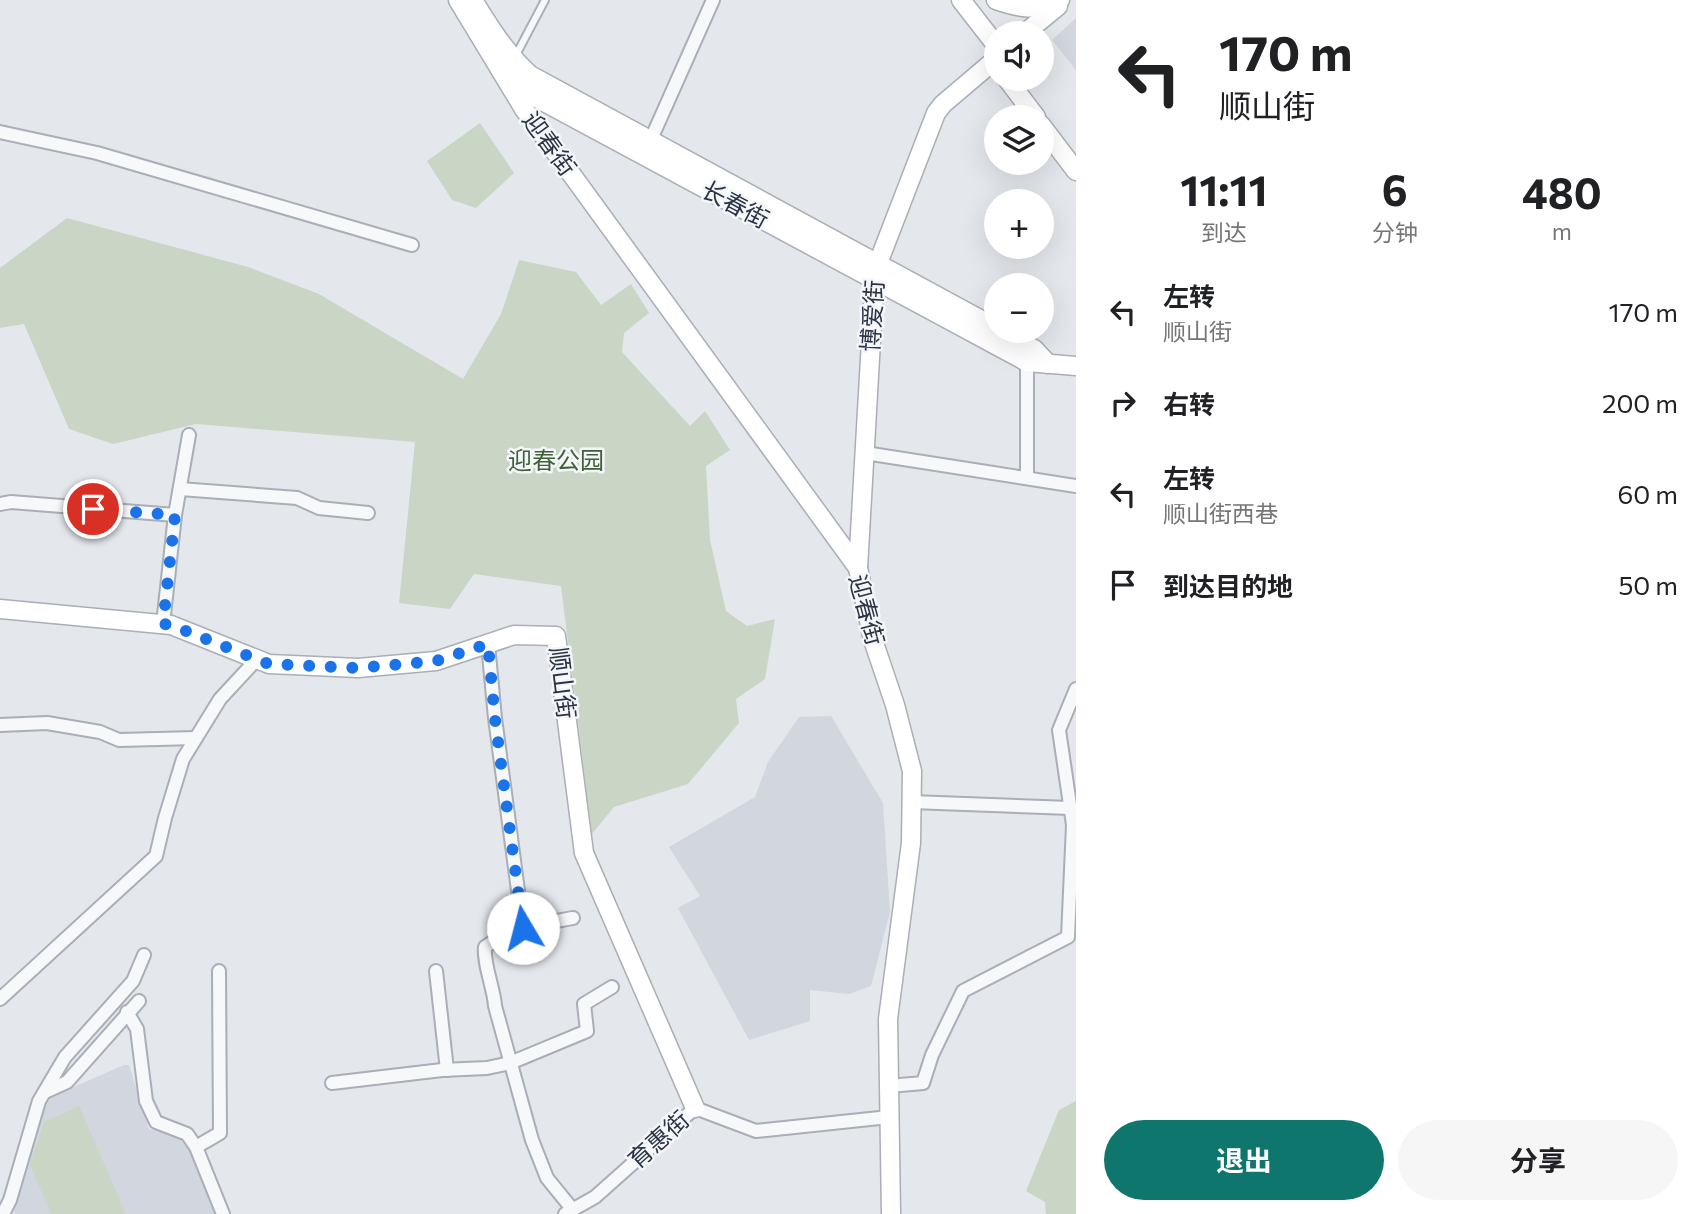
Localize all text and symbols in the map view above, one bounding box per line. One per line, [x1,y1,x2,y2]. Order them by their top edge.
map controls [984,21,1054,343]
button: sound [984,21,1054,91]
text: 170 m [1219,21,1352,81]
icon: left [1104,28,1195,119]
text: 顺山街 [1219,85,1315,125]
street label: 迎春街 [517,105,583,181]
button: layers [984,105,1054,175]
text: 11:11 [1180,163,1267,215]
text: 6 [1382,163,1408,215]
text: 480 [1522,166,1602,218]
street label: 长春街 [697,174,774,233]
button: + [984,189,1054,259]
text: m [1552,217,1572,245]
text: 到达 [1201,218,1247,246]
text: 分钟 [1372,218,1418,246]
button: − [984,273,1054,343]
street label: 博爱街 [855,279,888,353]
text: 左转 [1163,280,1215,311]
icon: left [1104,293,1142,331]
text: 170 m [1609,296,1678,327]
text: 顺山街 [1163,317,1232,345]
icon: right [1104,384,1142,422]
text: 200 m [1602,387,1678,418]
text: 右转 [1163,388,1215,419]
park label: 迎春公园 [508,445,604,474]
text: 左转 [1163,462,1215,493]
icon: left [1104,475,1142,513]
text: 60 m [1618,478,1678,509]
pin [63,479,123,539]
icon: arrive [74,490,112,528]
text: 顺山街西巷 [1163,499,1278,527]
icon: arrive [1104,566,1142,604]
text: 50 m [1618,569,1678,600]
text: 到达目的地 [1163,570,1293,601]
street label: 迎春街 [844,571,891,648]
street label: 顺山街 [545,645,582,720]
position arrow [486,891,560,965]
street label: 育惠街 [622,1104,694,1174]
button: 退出 [1104,1120,1384,1200]
button: 分享 [1398,1120,1678,1200]

